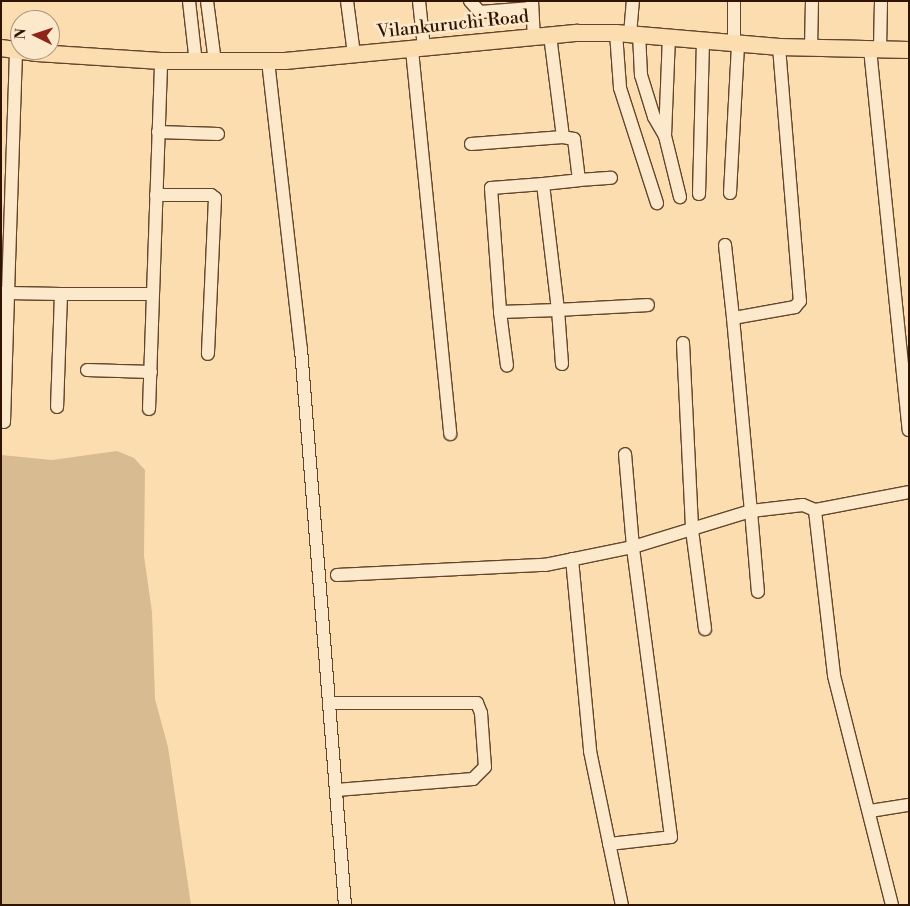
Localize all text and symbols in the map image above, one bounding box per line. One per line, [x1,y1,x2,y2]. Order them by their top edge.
street label: Vilankuruchi Road [376,6,530,44]
north arrow [10,10,60,60]
text: N [12,28,30,40]

